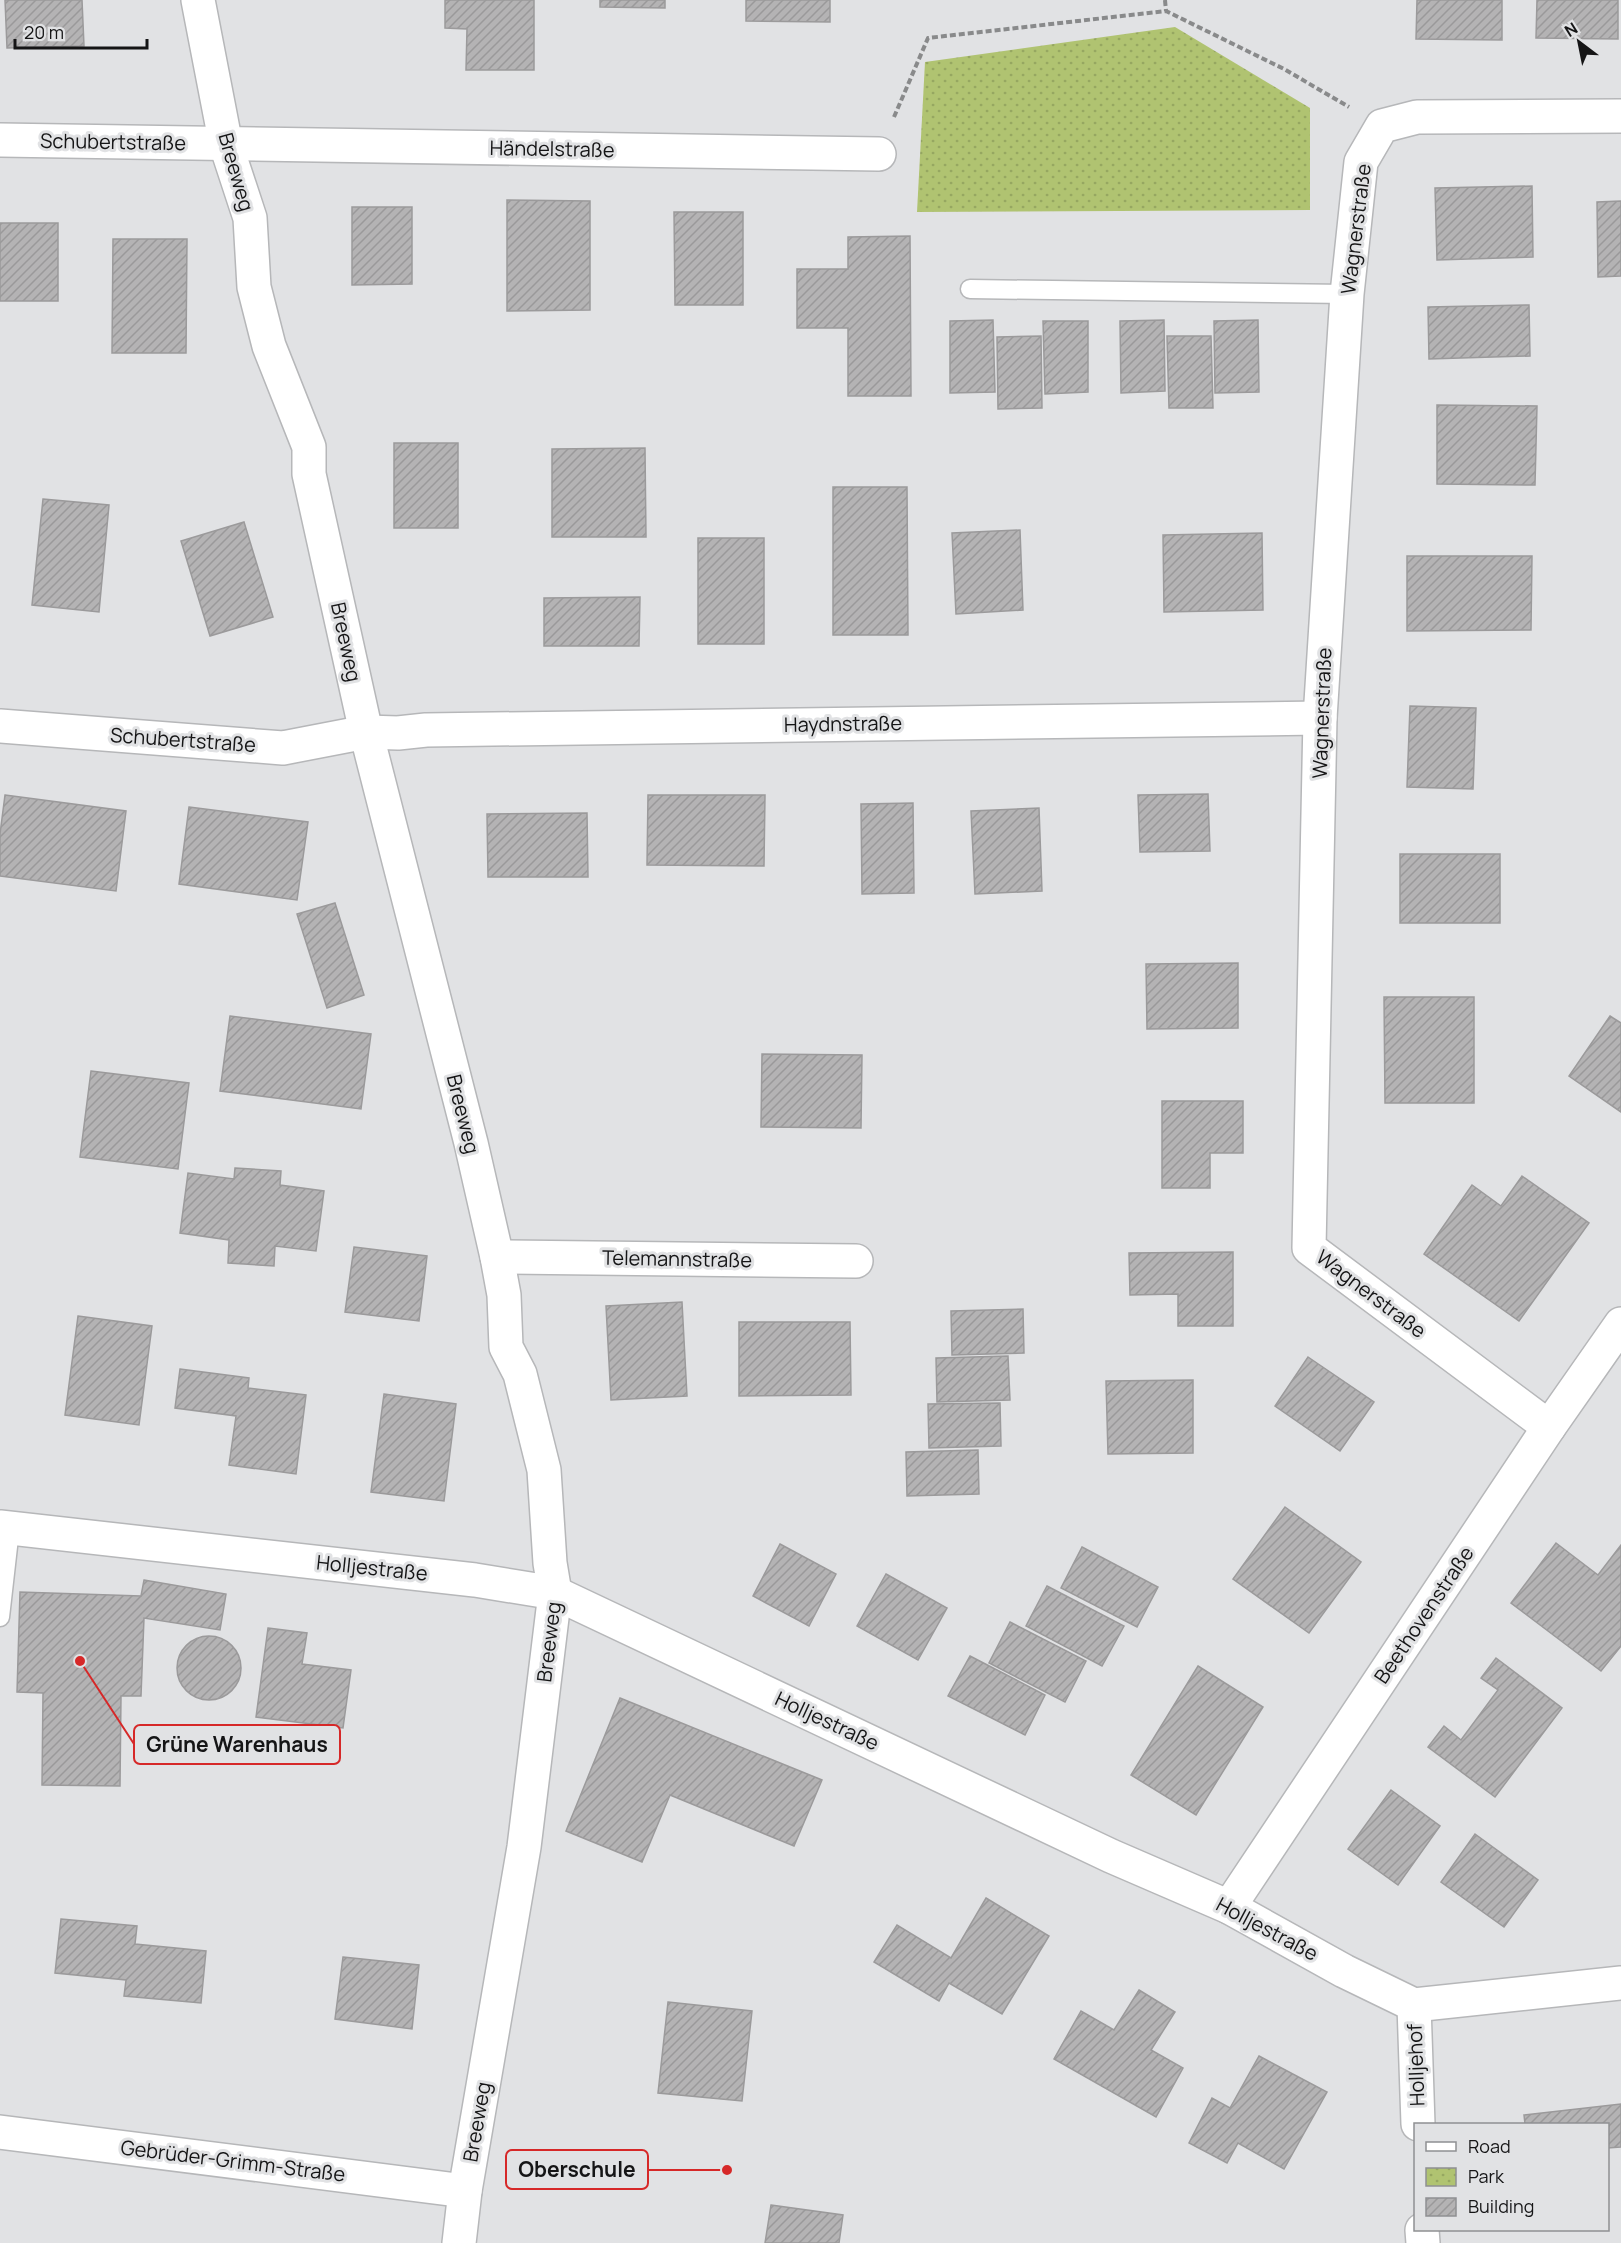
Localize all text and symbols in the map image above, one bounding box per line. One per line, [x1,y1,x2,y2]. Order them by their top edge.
scale bar [15,12,147,50]
north arrow [1549,12,1609,72]
text: N [1560,17,1582,42]
text: 20 m [24,20,64,44]
street label: Schubertstraße [40,127,186,156]
street label: Breeweg [212,129,261,214]
street label: Händelstraße [489,134,615,163]
street label: Wagnerstraße [1334,162,1377,296]
street label: Breeweg [325,600,368,684]
street label: Wagnerstraße [1306,647,1337,779]
street label: Haydnstraße [784,709,902,738]
street label: Schubertstraße [109,721,257,758]
street label: Breeweg [441,1071,486,1156]
street label: Wagnerstraße [1311,1243,1432,1344]
street label: Telemannstraße [602,1244,752,1273]
street label: Beethovenstraße [1368,1541,1480,1689]
street label: Holljestraße [315,1548,429,1587]
street label: Breeweg [530,1600,567,1684]
street label: Holljestraße [771,1685,884,1756]
callout: Grüne Warenhaus [134,1725,340,1764]
text: Grüne Warenhaus [146,1730,328,1758]
street label: Holljestraße [1212,1890,1323,1967]
street label: Holljehof [1401,2023,1430,2107]
street label: Breeweg [456,2080,497,2164]
legend [1414,2123,1609,2231]
street label: Gebrüder-Grimm-Straße [119,2133,347,2188]
text: Road [1468,2134,1511,2158]
callout: Oberschule [506,2150,648,2189]
text: Oberschule [518,2155,636,2183]
text: Park [1468,2164,1505,2188]
text: Building [1468,2194,1534,2218]

